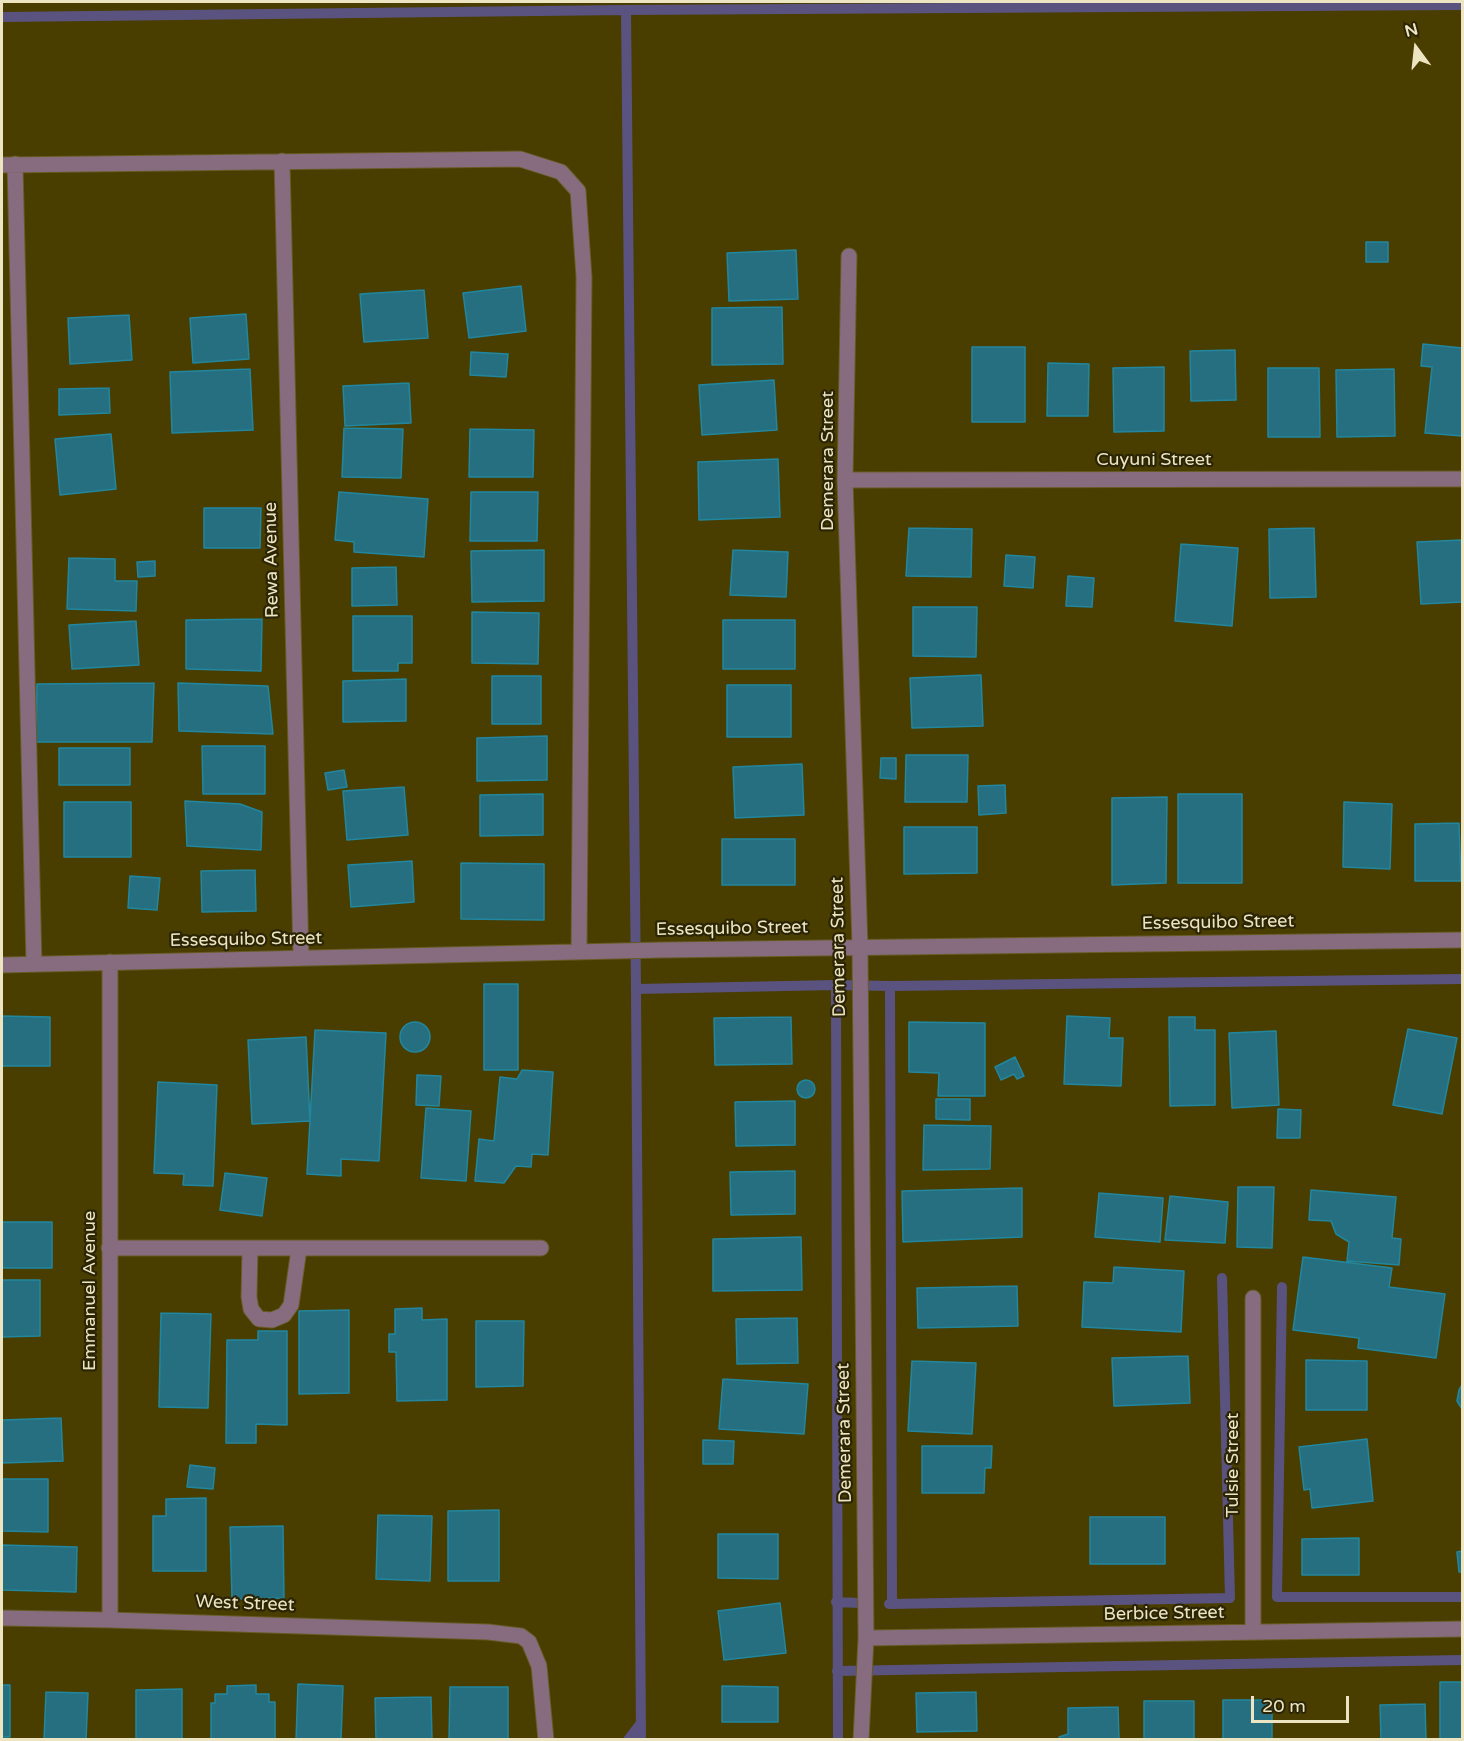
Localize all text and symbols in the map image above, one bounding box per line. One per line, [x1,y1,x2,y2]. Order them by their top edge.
north arrow [1386,18,1446,78]
text: N [1403,19,1420,42]
street label: Demerara Street [817,391,839,531]
street label: Cuyuni Street [1096,449,1212,471]
street label: Rewa Avenue [260,502,284,618]
street label: Demerara Street [827,877,851,1017]
street label: Essesquibo Street [1141,911,1295,935]
street label: Essesquibo Street [655,917,809,941]
street label: Essesquibo Street [169,928,323,952]
street label: Emmanuel Avenue [79,1211,101,1371]
street label: Demerara Street [833,1363,857,1503]
street label: Tulsie Street [1222,1413,1244,1517]
street label: West Street [195,1591,295,1617]
street label: Berbice Street [1103,1602,1225,1626]
scale bar [1254,1684,1352,1722]
text: 20 m [1262,1695,1306,1717]

